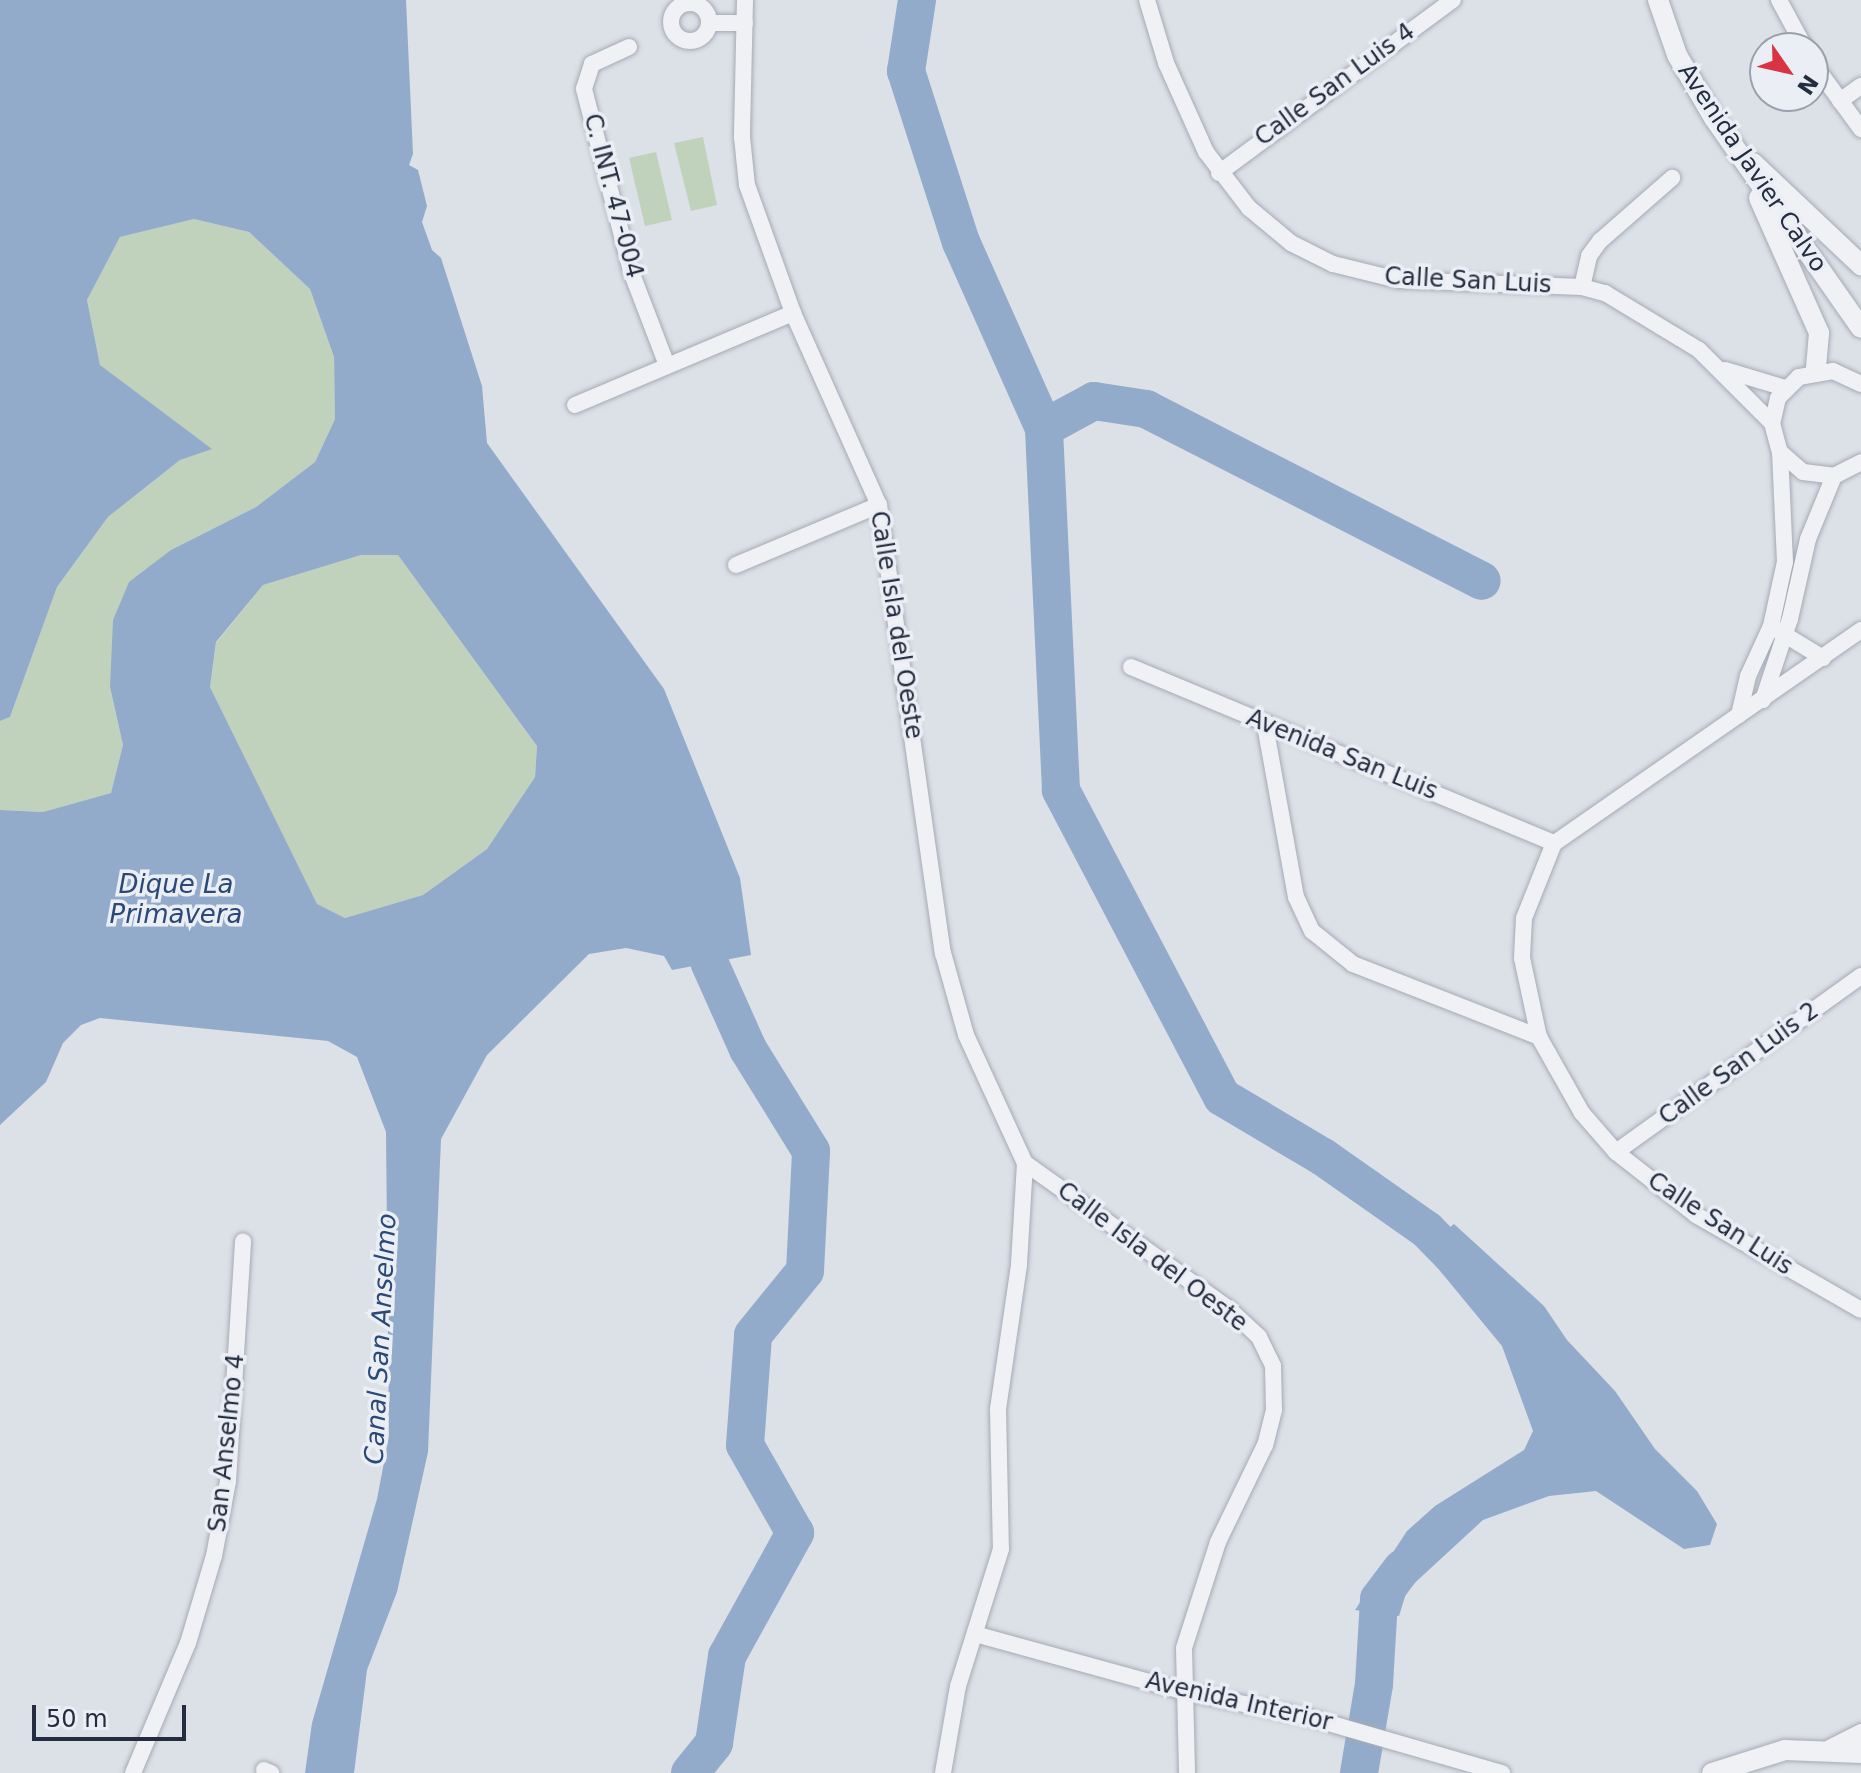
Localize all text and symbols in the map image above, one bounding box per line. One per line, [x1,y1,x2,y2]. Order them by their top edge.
street label: Calle San Luis 4 [1250,17,1420,153]
north arrow [1749,32,1829,112]
street label: Avenida Javier Calvo [1671,58,1833,278]
text: N [1792,70,1823,99]
street label: C. INT. 47-004 [577,111,649,281]
street label: Calle San Luis [1384,262,1552,300]
street label: Calle Isla del Oeste [864,509,928,741]
street label: Avenida San Luis [1242,704,1442,806]
water label: Dique La Primavera [110,869,242,930]
street label: Calle San Luis 2 [1654,996,1824,1132]
street label: Calle San Luis [1642,1166,1798,1282]
street label: Calle Isla del Oeste [1051,1176,1253,1338]
water label: Canal San Anselmo [359,1213,403,1465]
street label: San Anselmo 4 [203,1352,251,1534]
street label: Avenida Interior [1143,1666,1335,1738]
scale bar [36,1689,190,1739]
text: 50 m [46,1705,108,1733]

